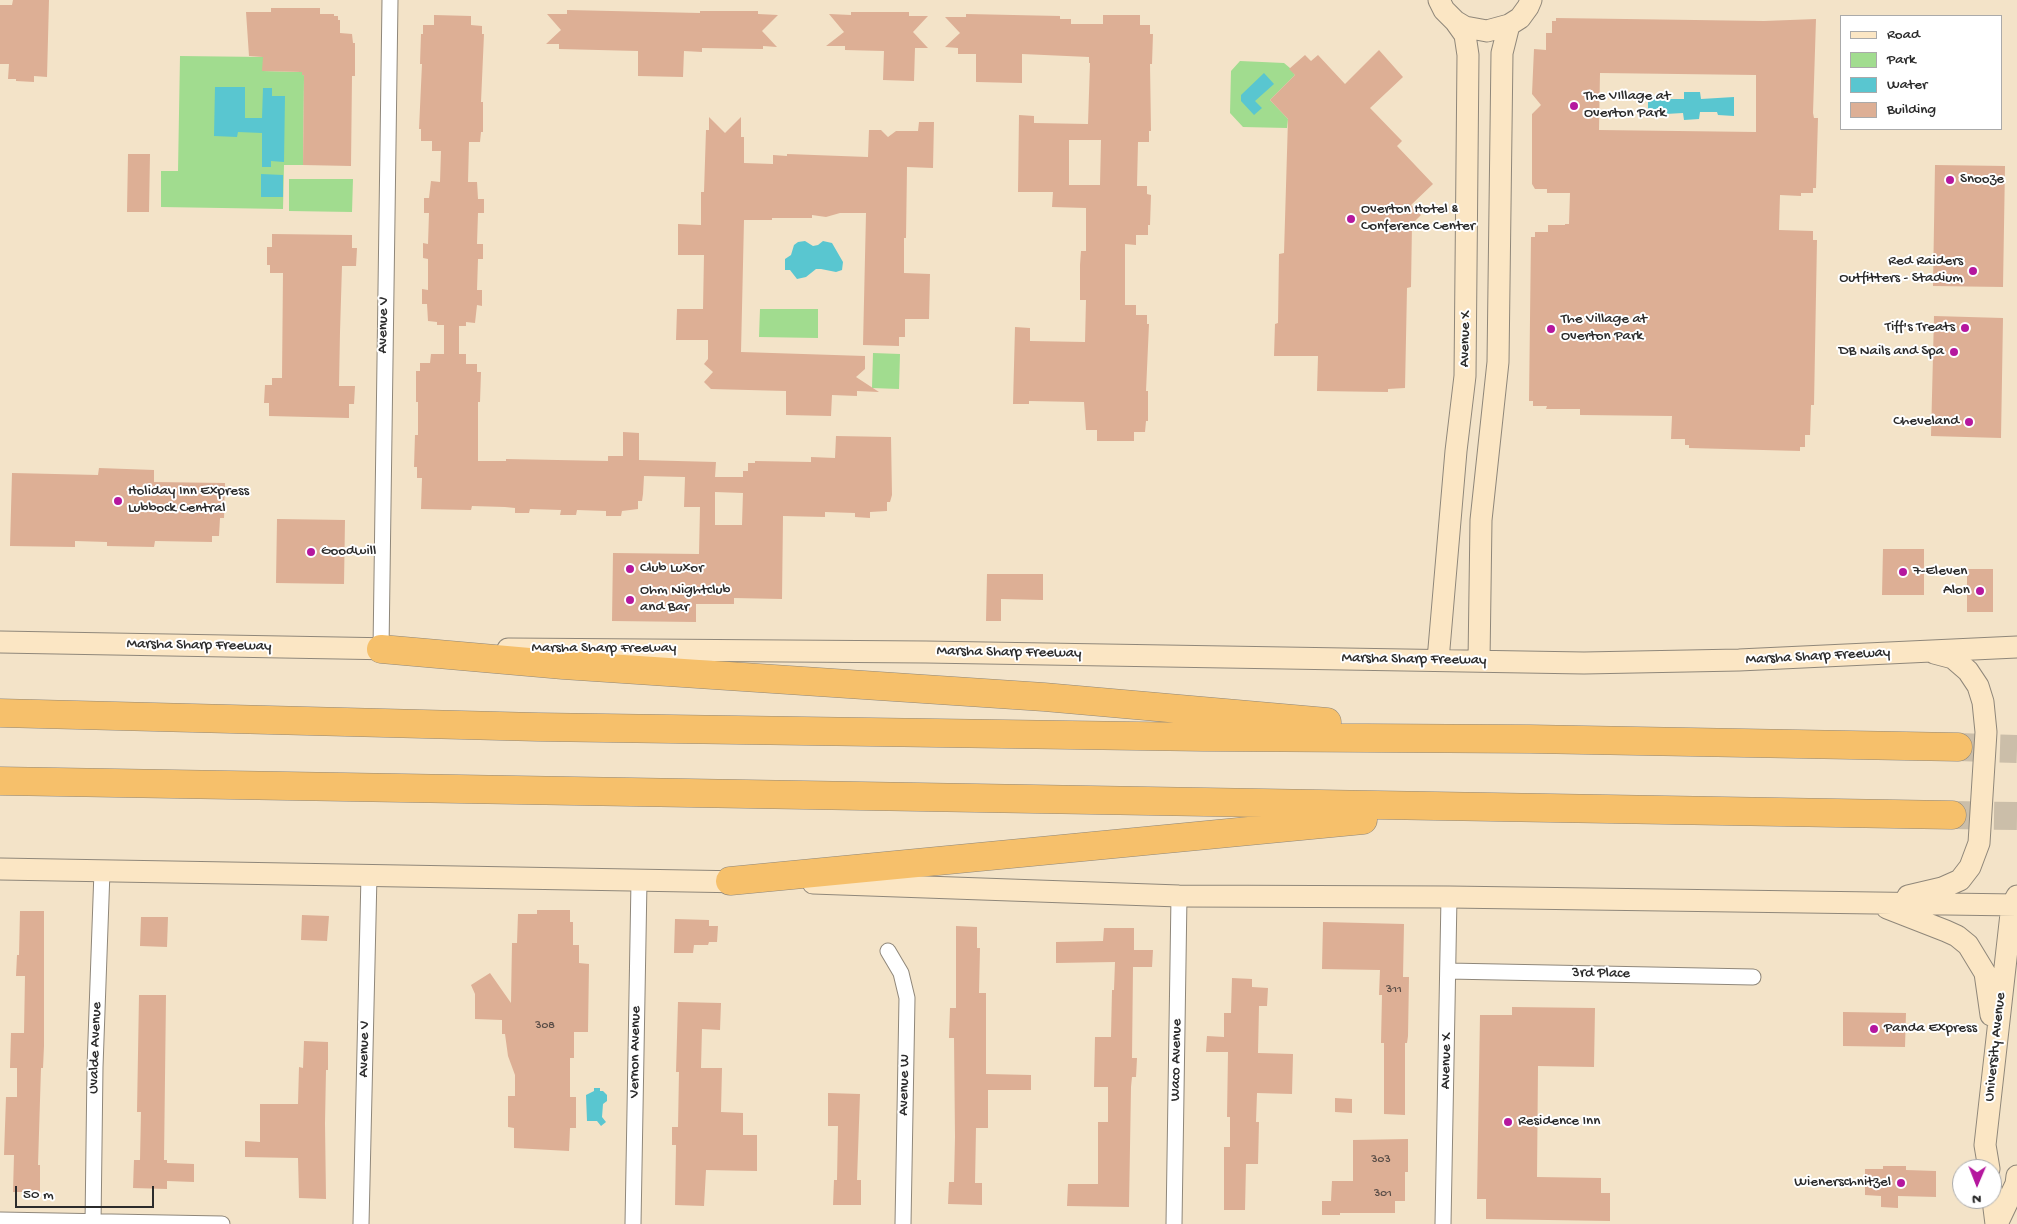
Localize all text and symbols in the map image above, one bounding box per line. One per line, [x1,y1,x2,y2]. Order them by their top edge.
legend [1840,15,2002,130]
text: Road [1887,26,1920,44]
text: Park [1887,51,1916,69]
text: Water [1887,76,1927,94]
place label: The VIllage at Overton Park [1584,88,1670,123]
marker: The VIllage at Overton Park [1568,100,1580,112]
text: Building [1887,101,1936,119]
place label: Snooze [1960,171,2004,189]
marker: Snooze [1944,174,1956,186]
place label: Overton Hotel & Conference Center [1361,201,1475,236]
marker: Overton Hotel & Conference Center [1345,213,1357,225]
place label: Red Raiders Outfitters - Stadium [1839,253,1963,288]
marker: Red Raiders Outfitters - Stadium [1967,265,1979,277]
street label: Avenue V [375,296,393,354]
street label: Avenue X [1457,311,1475,367]
place label: The Village at Overton Park [1561,311,1647,346]
place label: Tiff's Treats [1885,319,1955,337]
marker: Tiff's Treats [1959,322,1971,334]
marker: The Village at Overton Park [1545,323,1557,335]
place label: DB Nails and Spa [1839,343,1944,361]
marker: DB Nails and Spa [1948,346,1960,358]
place label: Cheveland [1893,413,1959,431]
marker: Cheveland [1963,416,1975,428]
place label: Holiday Inn Express Lubbock Central [128,483,249,518]
marker: Holiday Inn Express Lubbock Central [112,495,124,507]
place label: Goodwill [321,543,376,561]
marker: Goodwill [305,546,317,558]
place label: Club Luxor [640,560,703,578]
marker: Club Luxor [624,563,636,575]
place label: 7-Eleven [1913,563,1967,581]
marker: 7-Eleven [1897,566,1909,578]
place label: Ohm Nightclub and Bar [640,582,730,617]
place label: Alon [1943,582,1970,600]
marker: Alon [1974,585,1986,597]
marker: Ohm Nightclub and Bar [624,594,636,606]
street label: Marsha Sharp Freeway [126,636,272,656]
street label: Marsha Sharp Freeway [532,640,676,658]
street label: Marsha Sharp Freeway [936,643,1082,663]
street label: Marsha Sharp Freeway [1745,644,1891,670]
street label: Marsha Sharp Freeway [1341,650,1487,670]
street label: 3rd Place [1572,964,1630,984]
house number: 311 [1386,983,1402,997]
street label: University Avenue [1981,992,2011,1102]
street label: Uvalde Avenue [85,1002,107,1094]
street label: Vernon Avenue [626,1006,646,1098]
house number: 308 [535,1019,555,1033]
street label: Waco Avenue [1167,1019,1187,1101]
street label: Avenue V [356,1020,374,1078]
place label: Panda Express [1884,1020,1977,1038]
marker: Panda Express [1868,1023,1880,1035]
street label: Avenue X [1438,1033,1456,1089]
street label: Avenue W [895,1054,915,1116]
place label: Residence Inn [1518,1113,1600,1131]
marker: Residence Inn [1502,1116,1514,1128]
house number: 303 [1371,1153,1391,1167]
north arrow [1952,1159,2002,1209]
place label: Wienerschnitzel [1794,1174,1891,1192]
scale bar [18,1176,156,1208]
marker: Wienerschnitzel [1895,1177,1907,1189]
text: 50 m [23,1186,54,1204]
house number: 301 [1374,1187,1392,1201]
text: N [1972,1190,1981,1207]

